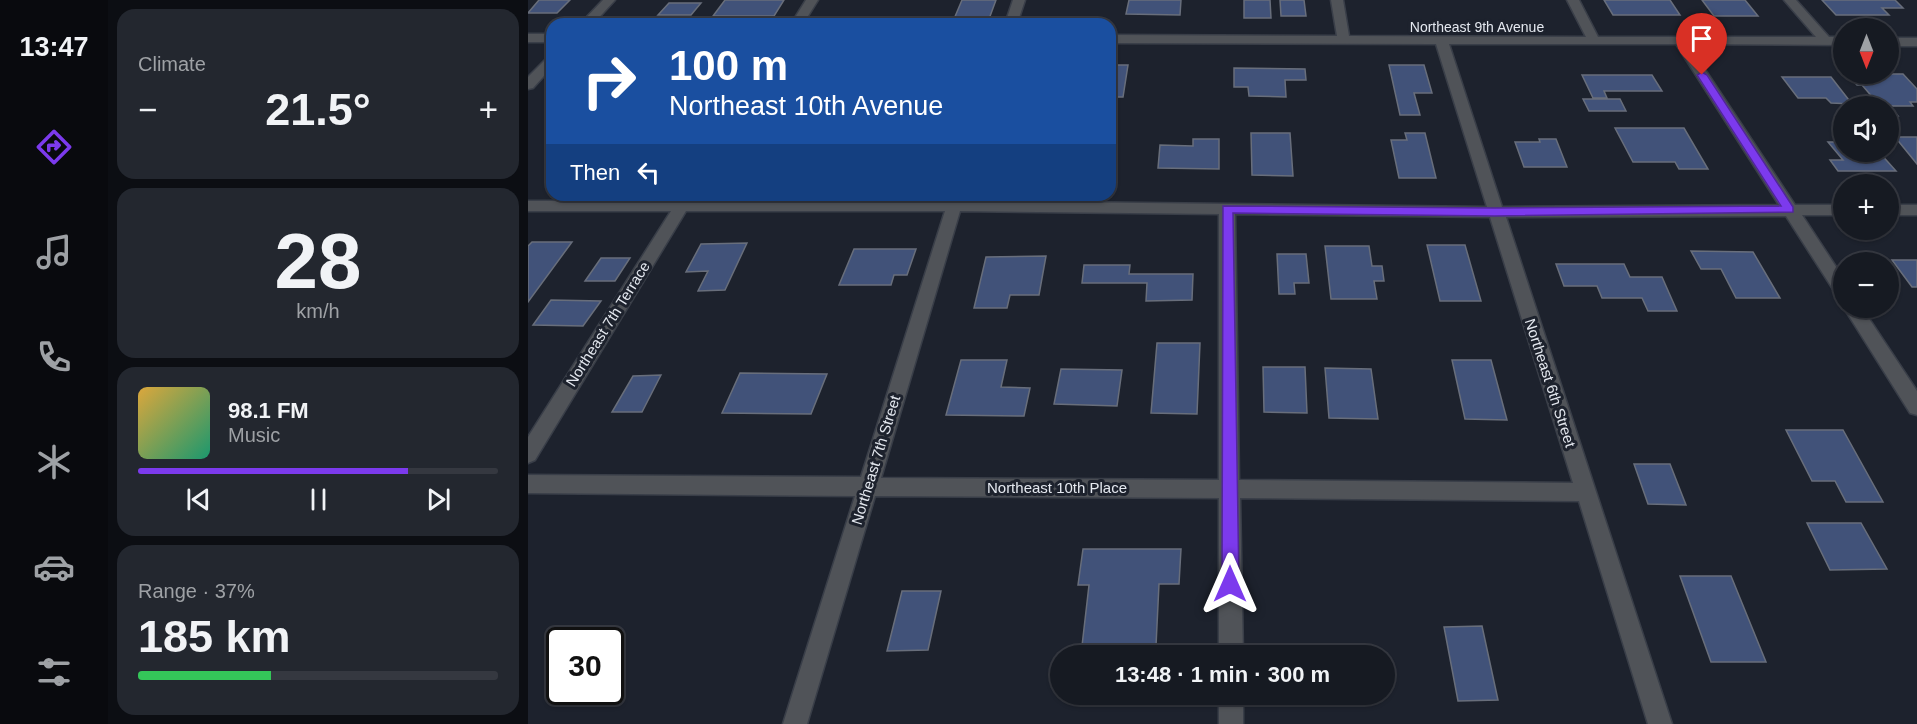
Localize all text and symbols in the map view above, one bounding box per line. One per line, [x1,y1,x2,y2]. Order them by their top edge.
pin [1676,13,1727,75]
north arrow [1833,18,1899,84]
map controls [1833,18,1899,318]
street label: Northeast 9th Avenue [1410,19,1544,35]
icon: arrive [1685,22,1718,55]
text: 13:47 [19,32,89,62]
icon: right [570,42,648,120]
text: 100 m [669,42,788,89]
text: Climate [138,53,206,75]
text: 21.5° [265,84,371,135]
text: − [138,91,157,128]
text: + [479,91,498,128]
text: Northeast 10th Avenue [669,91,943,121]
button: sound [1833,96,1899,162]
icon: directions [33,126,75,168]
icon: left [632,156,665,189]
text: Then [570,160,620,185]
button: + [1833,174,1899,240]
text: 28 [275,217,361,305]
icon: music [33,231,75,273]
button: − [1833,252,1899,318]
street label: Northeast 7th Terrace [562,258,653,389]
text: km/h [296,300,340,322]
street label: Northeast 6th Street [1522,316,1580,450]
icon: phone [33,336,75,378]
street label: Northeast 7th Street [848,392,904,527]
text: 98.1 FM [228,398,309,423]
text: Music [228,424,280,446]
icon: climate [33,441,75,483]
street label: Northeast 10th Place [987,479,1127,496]
icon: previous [182,483,215,516]
icon: pause [302,483,335,516]
icon: next [422,483,455,516]
icon: car [33,546,75,588]
position arrow [1198,552,1262,616]
text: Range · 37% [138,580,255,602]
text: 185 km [138,611,291,662]
speed limit sign: 30 [546,627,624,705]
icon: filters [33,651,75,693]
text: 13:48 · 1 min · 300 m [1115,662,1330,687]

